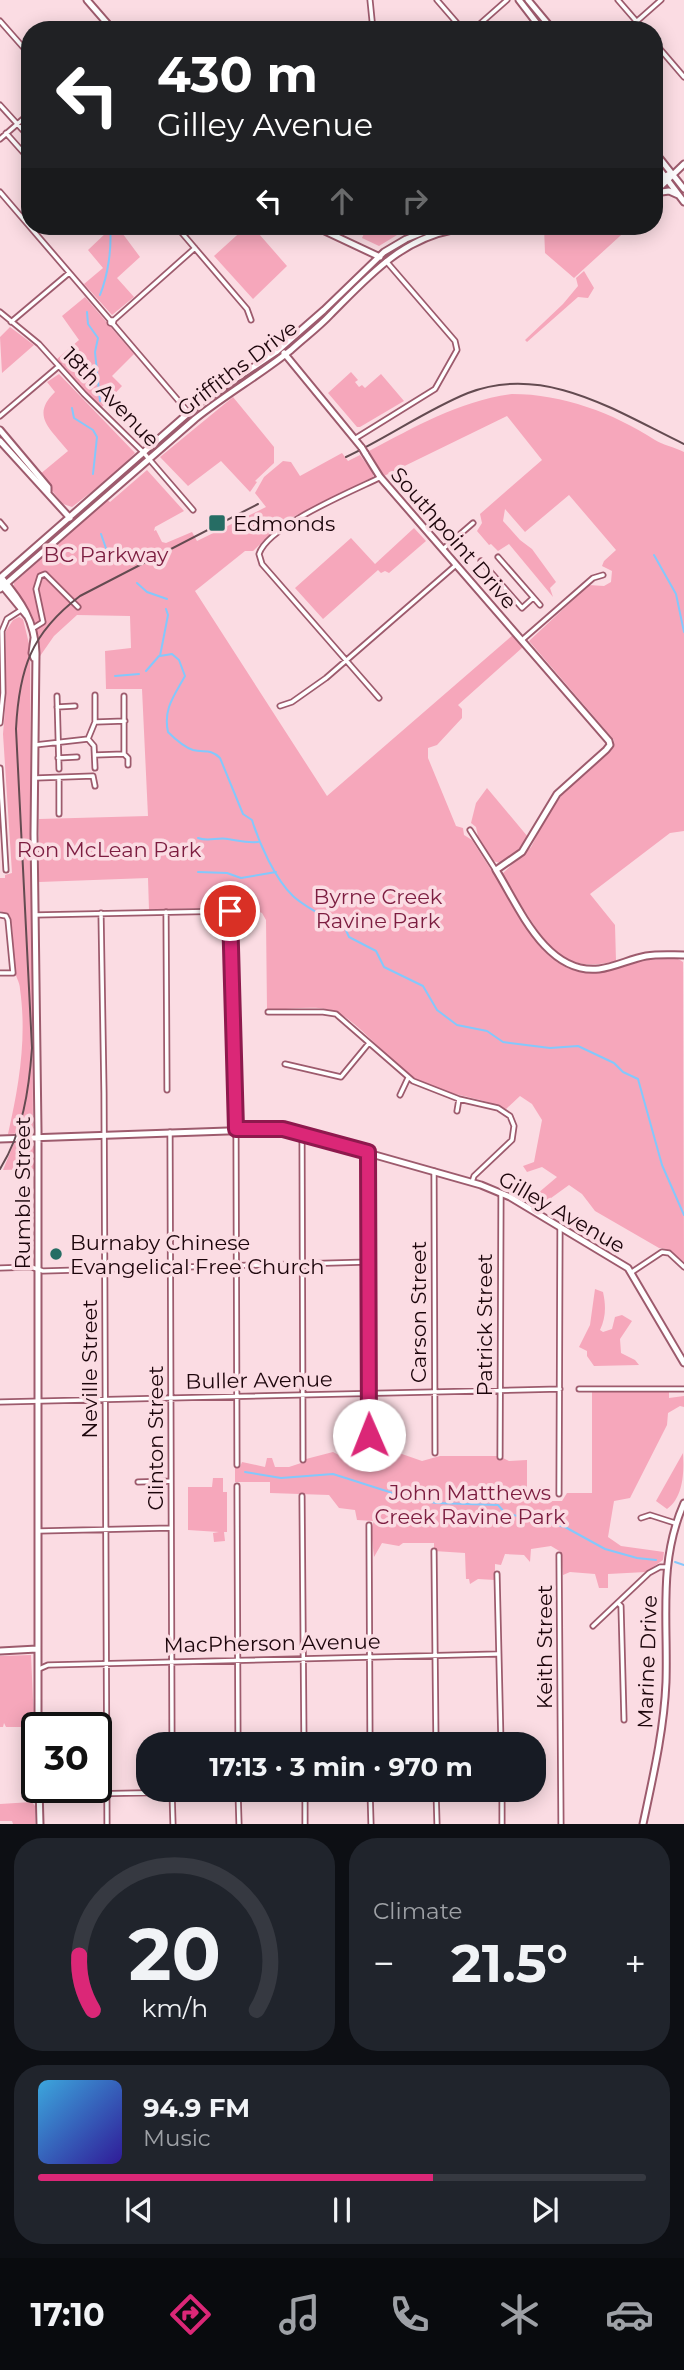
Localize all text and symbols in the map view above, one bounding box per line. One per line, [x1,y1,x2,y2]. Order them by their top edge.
text: 430 m [157,45,318,104]
icon: left [42,49,133,140]
text: Gilley Avenue [157,105,373,144]
icon: left [250,182,288,220]
icon: ahead [323,182,361,220]
icon: right [396,182,434,220]
street label: Griffiths Drive [172,315,302,421]
street label: 18th Avenue [57,342,165,452]
street label: Southpoint Drive [386,462,522,614]
place label: Edmonds [233,511,335,536]
marker: Edmonds [207,513,227,533]
park label: BC Parkway [43,542,169,567]
park label: Ron McLean Park [17,837,202,862]
pin [200,881,260,941]
park label: Byrne Creek Ravine Park [314,884,443,933]
icon: arrive [211,892,249,930]
street label: Rumble Street [10,1116,35,1270]
street label: Gilley Avenue [494,1166,630,1258]
place label: Burnaby Chinese Evangelical Free Church [70,1230,324,1279]
street label: Carson Street [406,1241,431,1383]
marker: Burnaby Chinese Evangelical Free Church [48,1246,64,1262]
street label: Patrick Street [472,1254,497,1396]
street label: Neville Street [77,1299,102,1439]
street label: Clinton Street [143,1366,168,1510]
street label: Buller Avenue [185,1366,333,1394]
position arrow [332,1398,406,1472]
park label: John Matthews Creek Ravine Park [374,1480,566,1529]
street label: Keith Street [532,1585,557,1709]
street label: Marine Drive [632,1595,662,1729]
street label: MacPherson Avenue [163,1629,381,1657]
speed limit sign: 30 [21,1712,112,1803]
text: 17:13 · 3 min · 970 m [209,1751,473,1783]
text: Climate [373,1897,462,1925]
text: 20 [128,1911,221,1999]
text: 21.5° [451,1932,568,1995]
text: − [373,1940,395,1987]
text: + [624,1940,646,1987]
text: km/h [141,1993,208,2023]
text: 94.9 FM [143,2092,250,2124]
text: Music [143,2124,211,2152]
icon: previous [120,2191,158,2229]
icon: pause [323,2191,361,2229]
icon: next [526,2191,564,2229]
icon: directions [166,2290,215,2339]
icon: music [275,2290,324,2339]
icon: phone [385,2290,434,2339]
icon: climate [495,2290,544,2339]
icon: car [605,2290,654,2339]
text: 17:10 [30,2295,105,2334]

